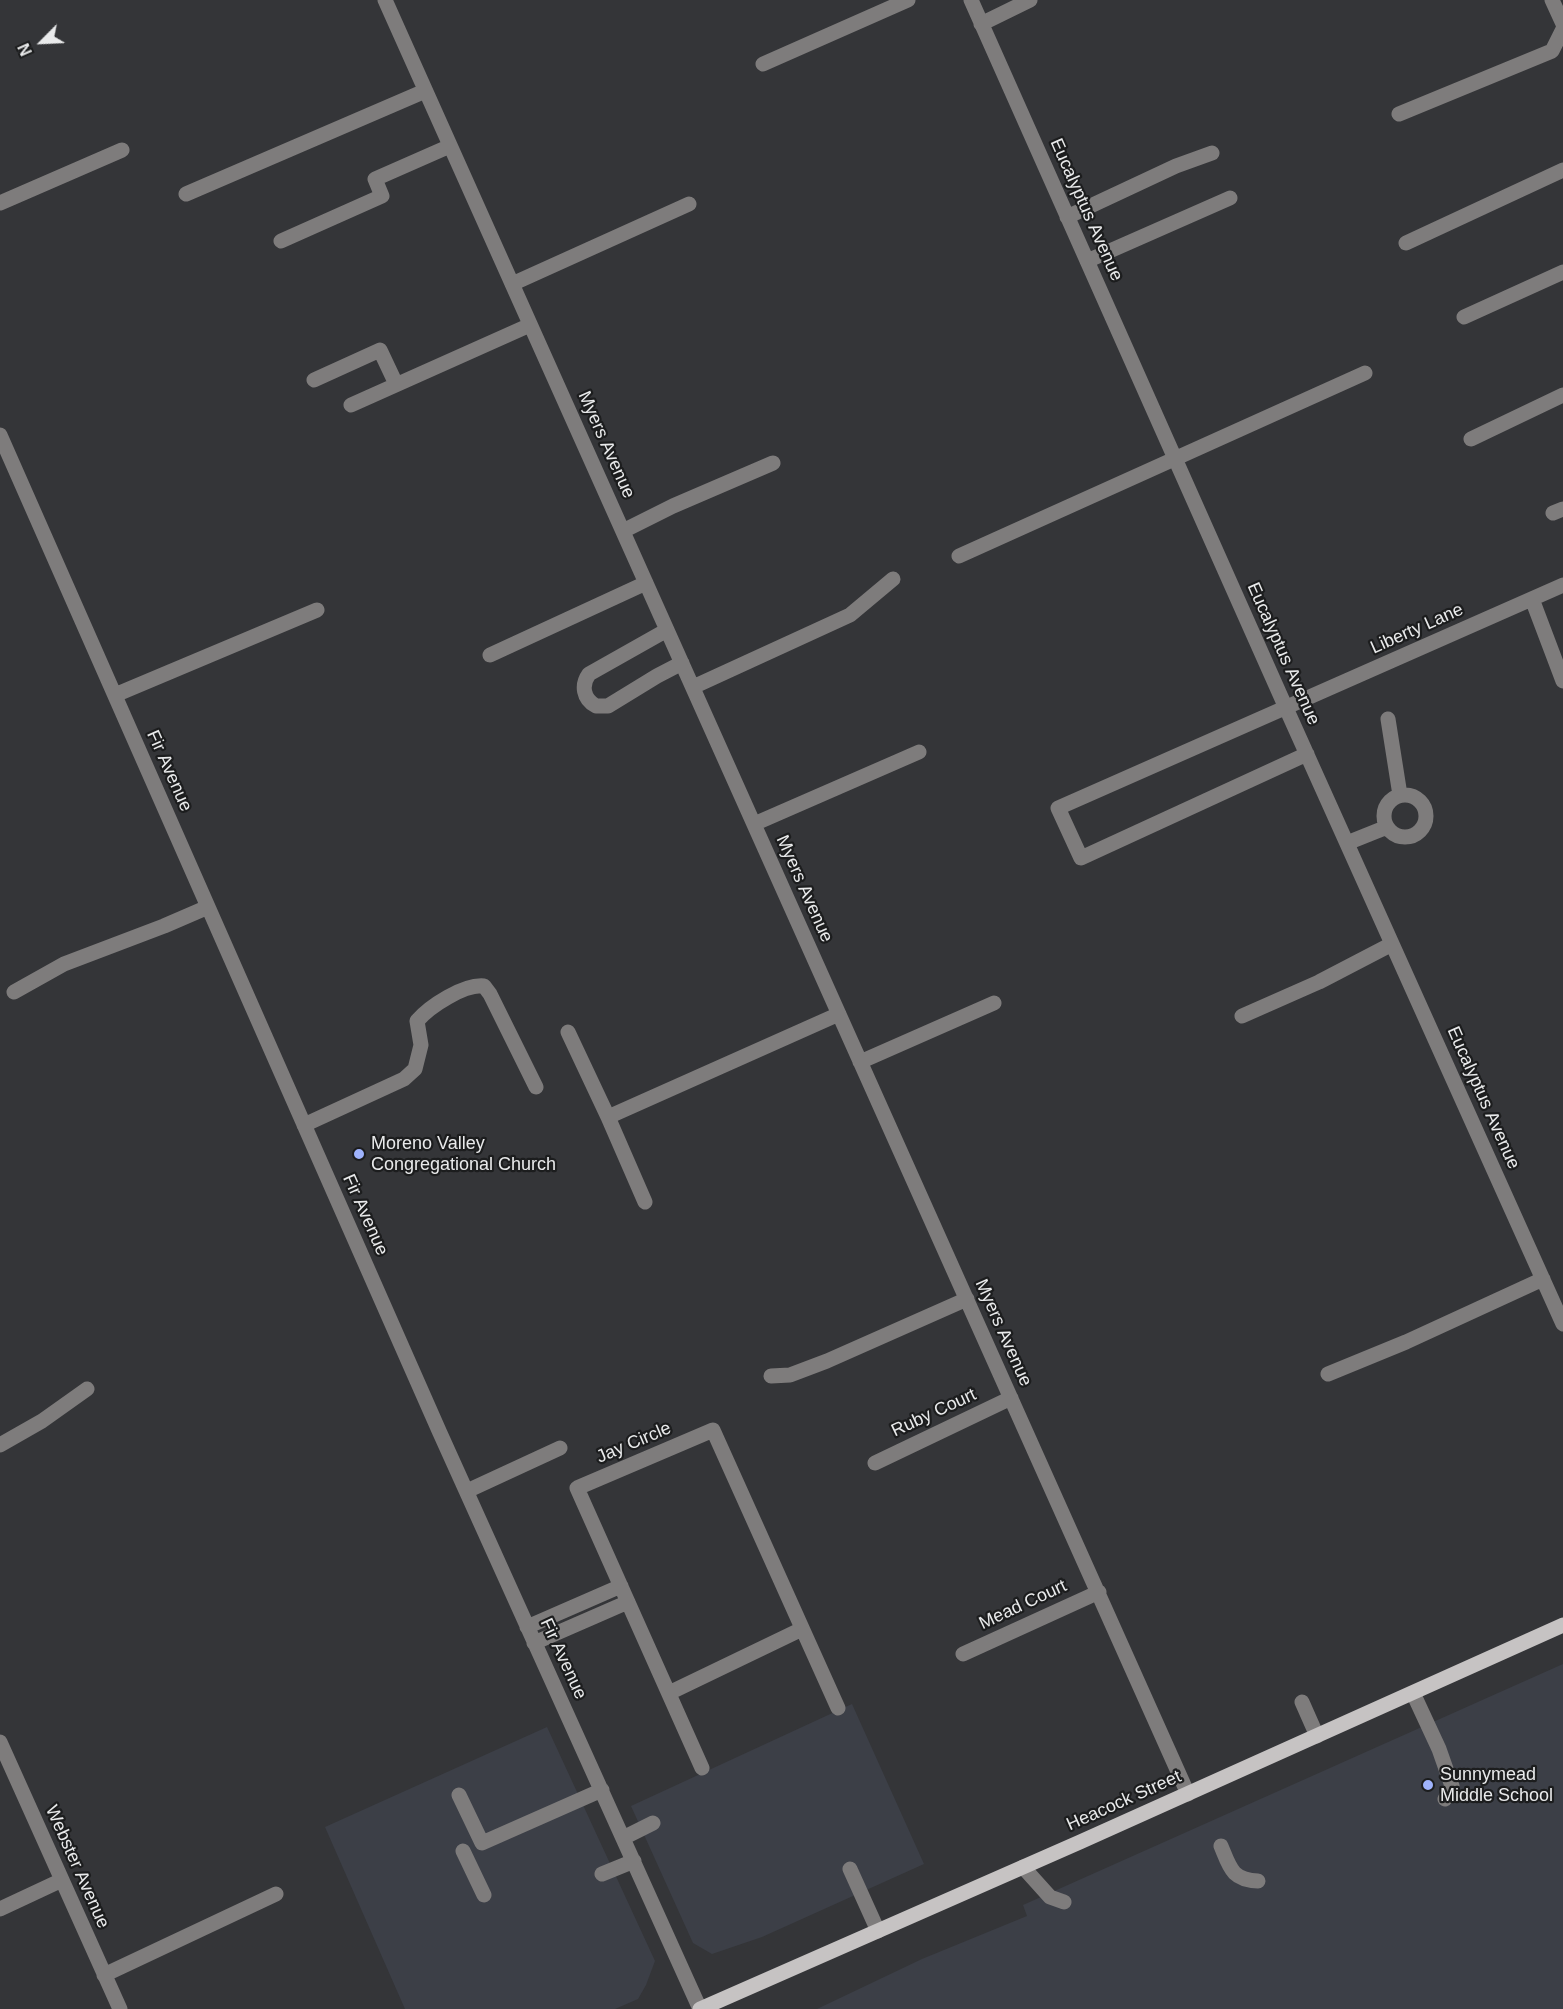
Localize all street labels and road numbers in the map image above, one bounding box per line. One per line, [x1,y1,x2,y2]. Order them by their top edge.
street label: Eucalyptus Avenue [1045,135,1127,285]
street label: Myers Avenue [573,388,639,502]
street label: Eucalyptus Avenue [1242,579,1324,729]
street label: Liberty Lane [1367,599,1467,659]
street label: Fir Avenue [141,727,197,815]
street label: Myers Avenue [771,832,837,946]
street label: Eucalyptus Avenue [1442,1023,1524,1173]
street label: Fir Avenue [337,1171,393,1259]
street label: Myers Avenue [970,1276,1036,1390]
street label: Ruby Court [888,1384,980,1442]
street label: Jay Circle [593,1418,675,1468]
street label: Mead Court [976,1575,1070,1635]
street label: Fir Avenue [535,1615,591,1703]
street label: Heacock Street [1063,1766,1185,1836]
street label: Webster Avenue [40,1802,114,1932]

